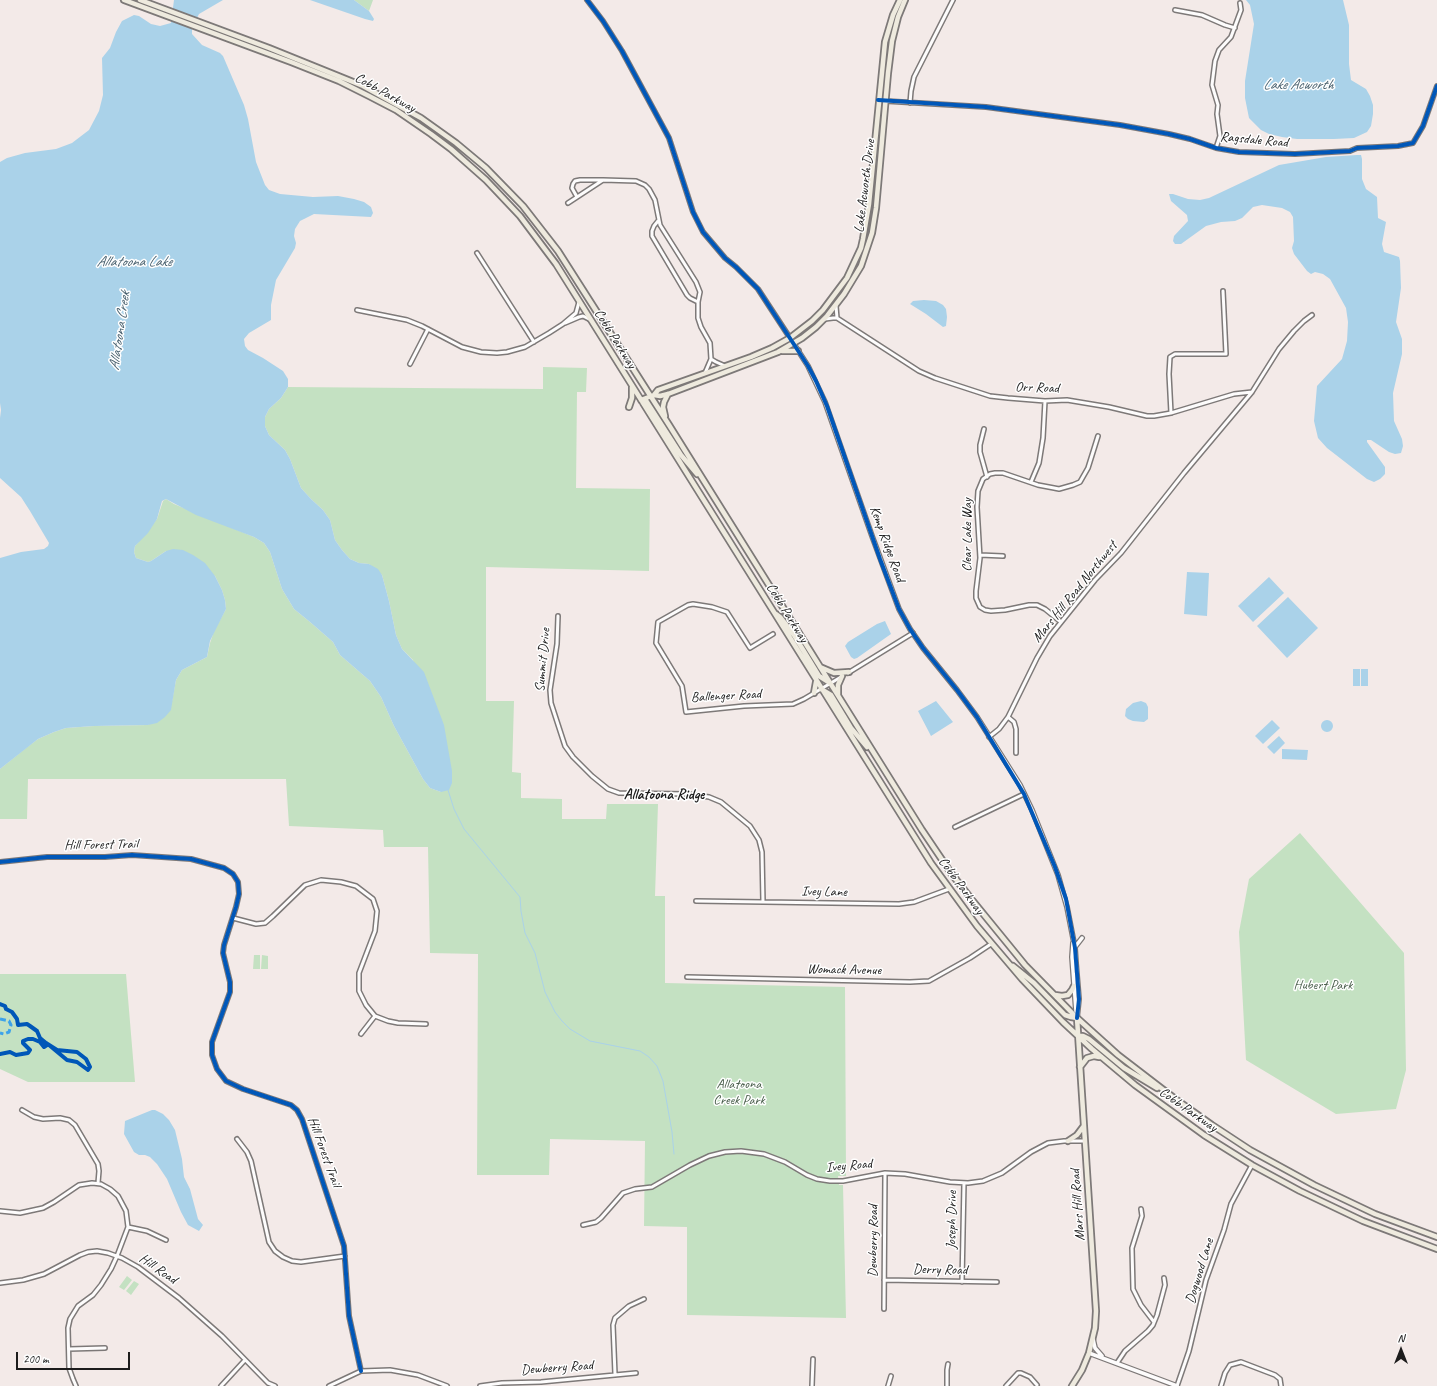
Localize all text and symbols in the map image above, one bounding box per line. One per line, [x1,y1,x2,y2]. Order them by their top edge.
street label: Cobb Parkway [352,69,418,117]
water label: Lake Acworth [1263,76,1333,94]
street label: Ragsdale Road [1219,129,1289,151]
street label: Lake Acworth Drive [851,138,879,234]
water label: Allatoona Lake [97,253,171,271]
water label: Allatoona Creek [106,290,134,372]
street label: Cobb Parkway [590,306,640,372]
street label: Orr Road [1015,379,1059,397]
street label: Clear Lake Way [959,498,975,572]
street label: Kemp Ridge Road [866,504,908,584]
street label: Mars Hill Road Northwest [1029,538,1121,646]
street label: Cobb Parkway [762,580,812,646]
street label: Summit Drive [532,627,554,693]
street label: Ballenger Road [690,686,762,706]
district label: Allatoona Ridge [624,786,704,804]
street label: Hill Forest Trail [64,836,138,854]
street label: Cobb Parkway [935,854,987,918]
street label: Ivey Lane [801,883,847,901]
street label: Womack Avenue [807,961,881,979]
park label: Hubert Park [1294,977,1352,993]
park label: Allatoona Creek Park [713,1076,765,1108]
street label: Cobb Parkway [1156,1084,1220,1136]
street label: Hill Forest Trail [304,1115,344,1189]
street label: Ivey Road [825,1156,873,1176]
street label: Mars Hill Road [1067,1169,1089,1241]
street label: Joseph Drive [943,1191,961,1249]
street label: Dewberry Road [865,1205,881,1277]
street label: Dogwood Lane [1182,1236,1218,1306]
street label: Hill Road [136,1250,180,1288]
street label: Derry Road [913,1261,967,1279]
north arrow [1381,1330,1421,1370]
text: N [1398,1331,1404,1345]
scale bar [18,1344,132,1370]
text: 200 m [23,1351,49,1367]
street label: Dewberry Road [520,1357,594,1379]

